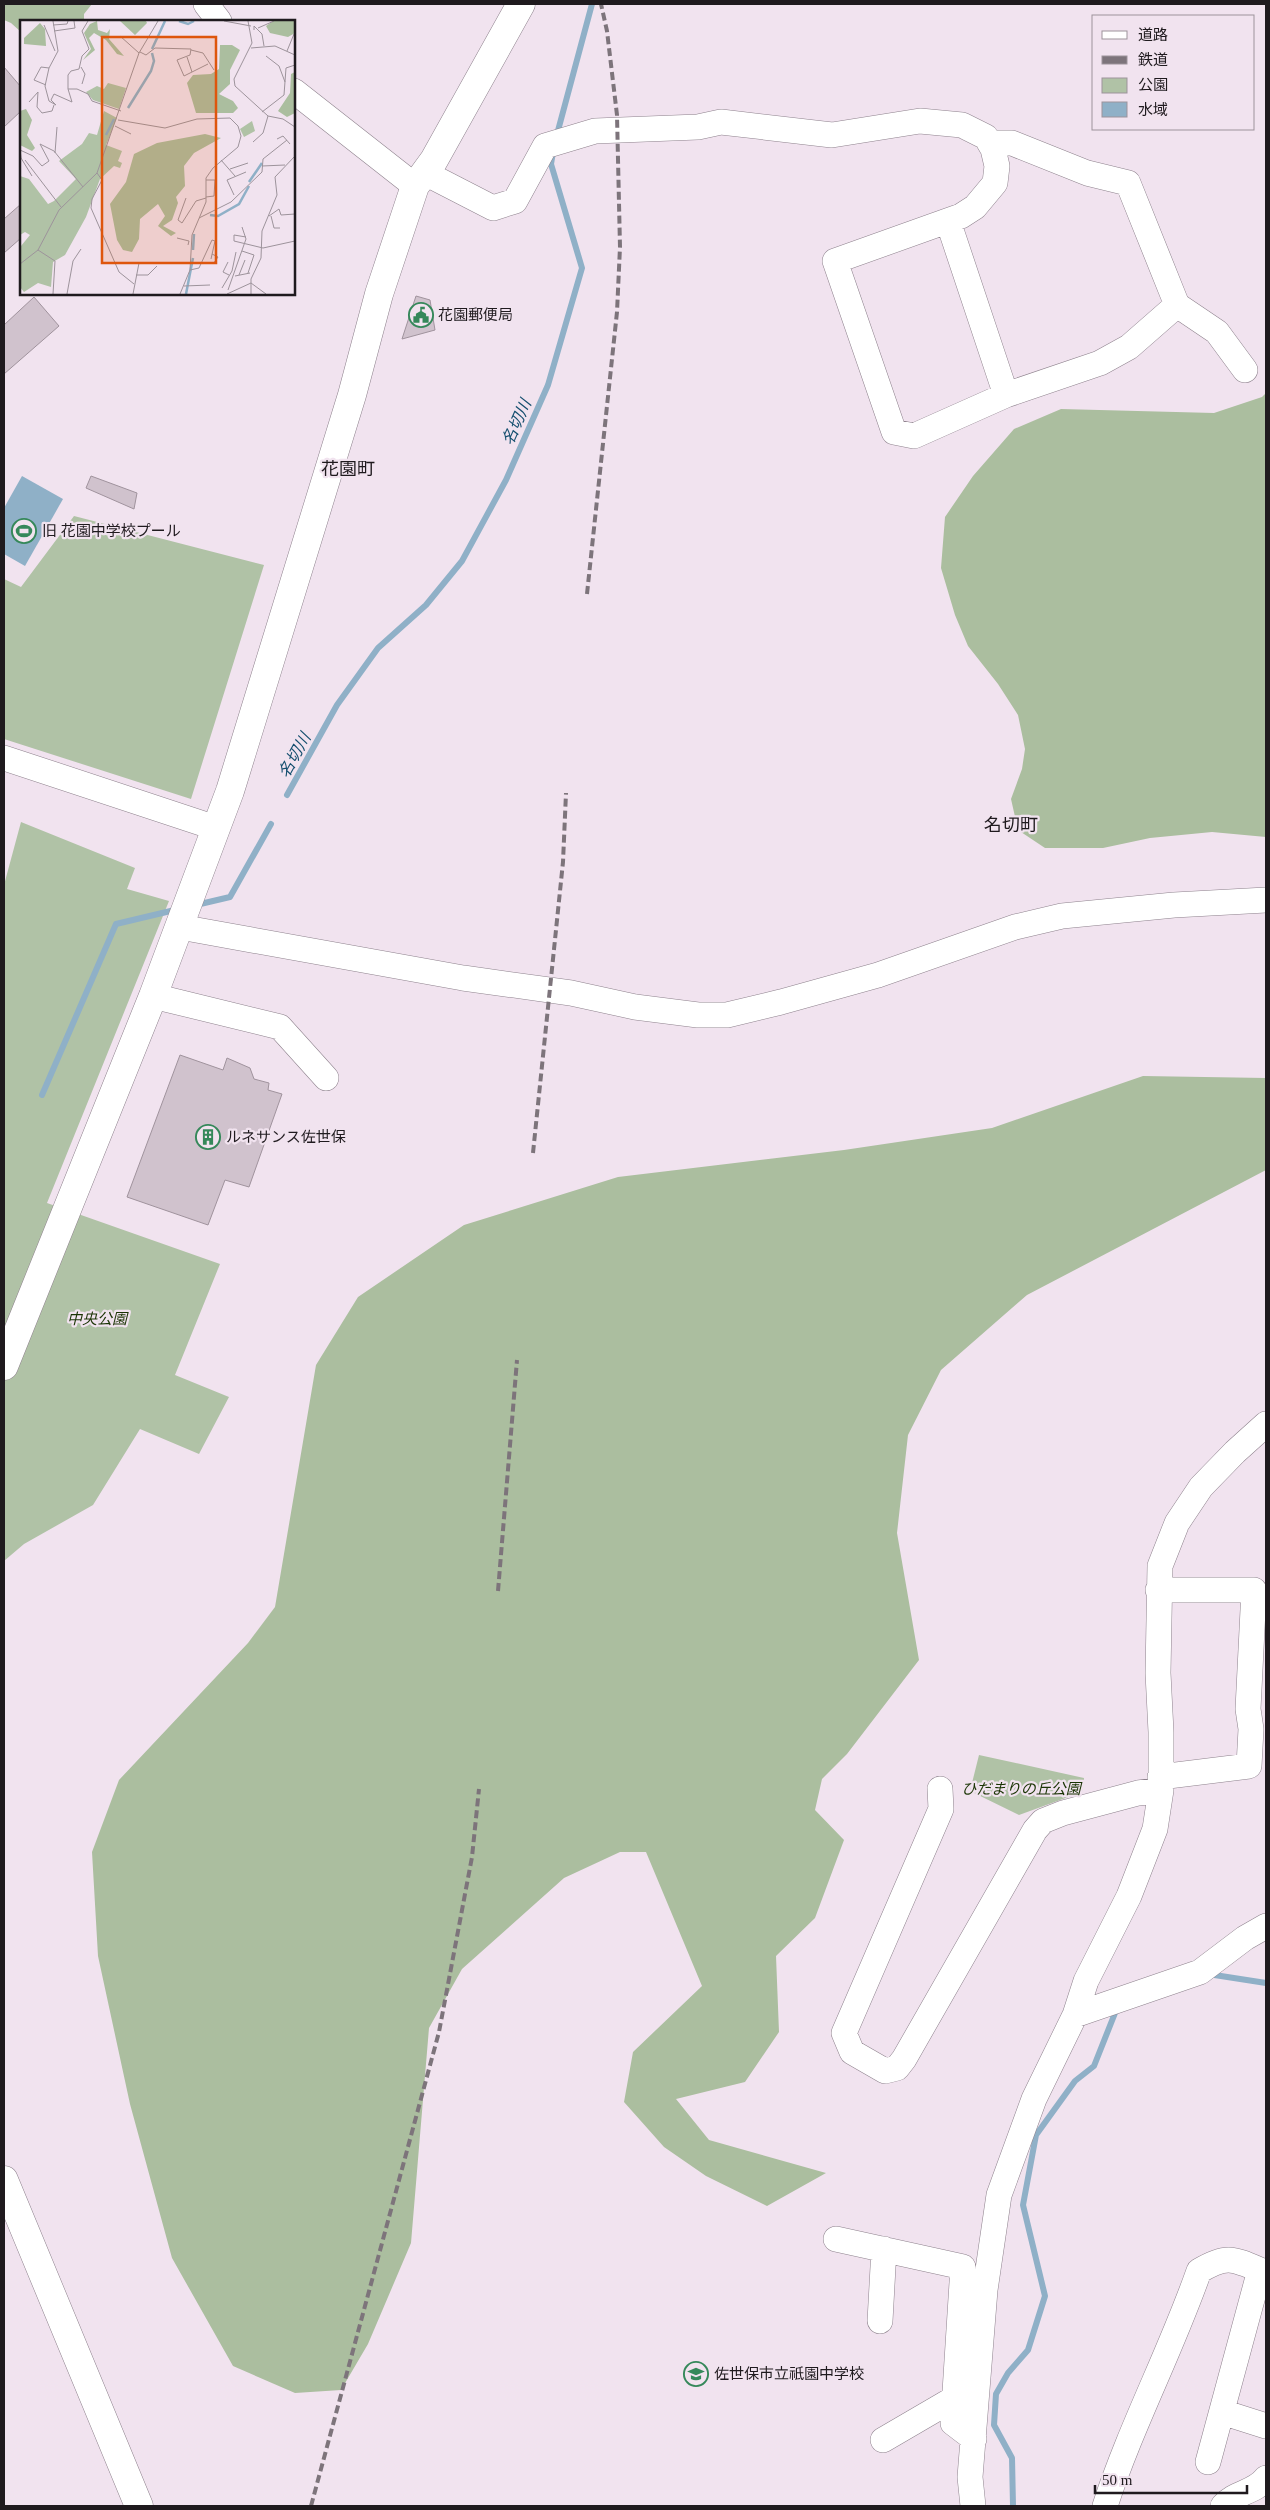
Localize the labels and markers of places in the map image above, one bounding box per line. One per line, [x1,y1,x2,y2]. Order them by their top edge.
public building icon: 花園郵便局 [408,302,434,328]
place label: 花園郵便局 [438,307,513,323]
sports icon: 旧 花園中学校プール [11,518,37,544]
place label: 旧 花園中学校プール [42,523,181,539]
building icon: ルネサンス佐世保 [195,1124,221,1150]
place label: ルネサンス佐世保 [226,1129,346,1145]
school or university icon: 佐世保市立祇園中学校 [683,2361,709,2387]
place label: 佐世保市立祇園中学校 [714,2366,864,2382]

